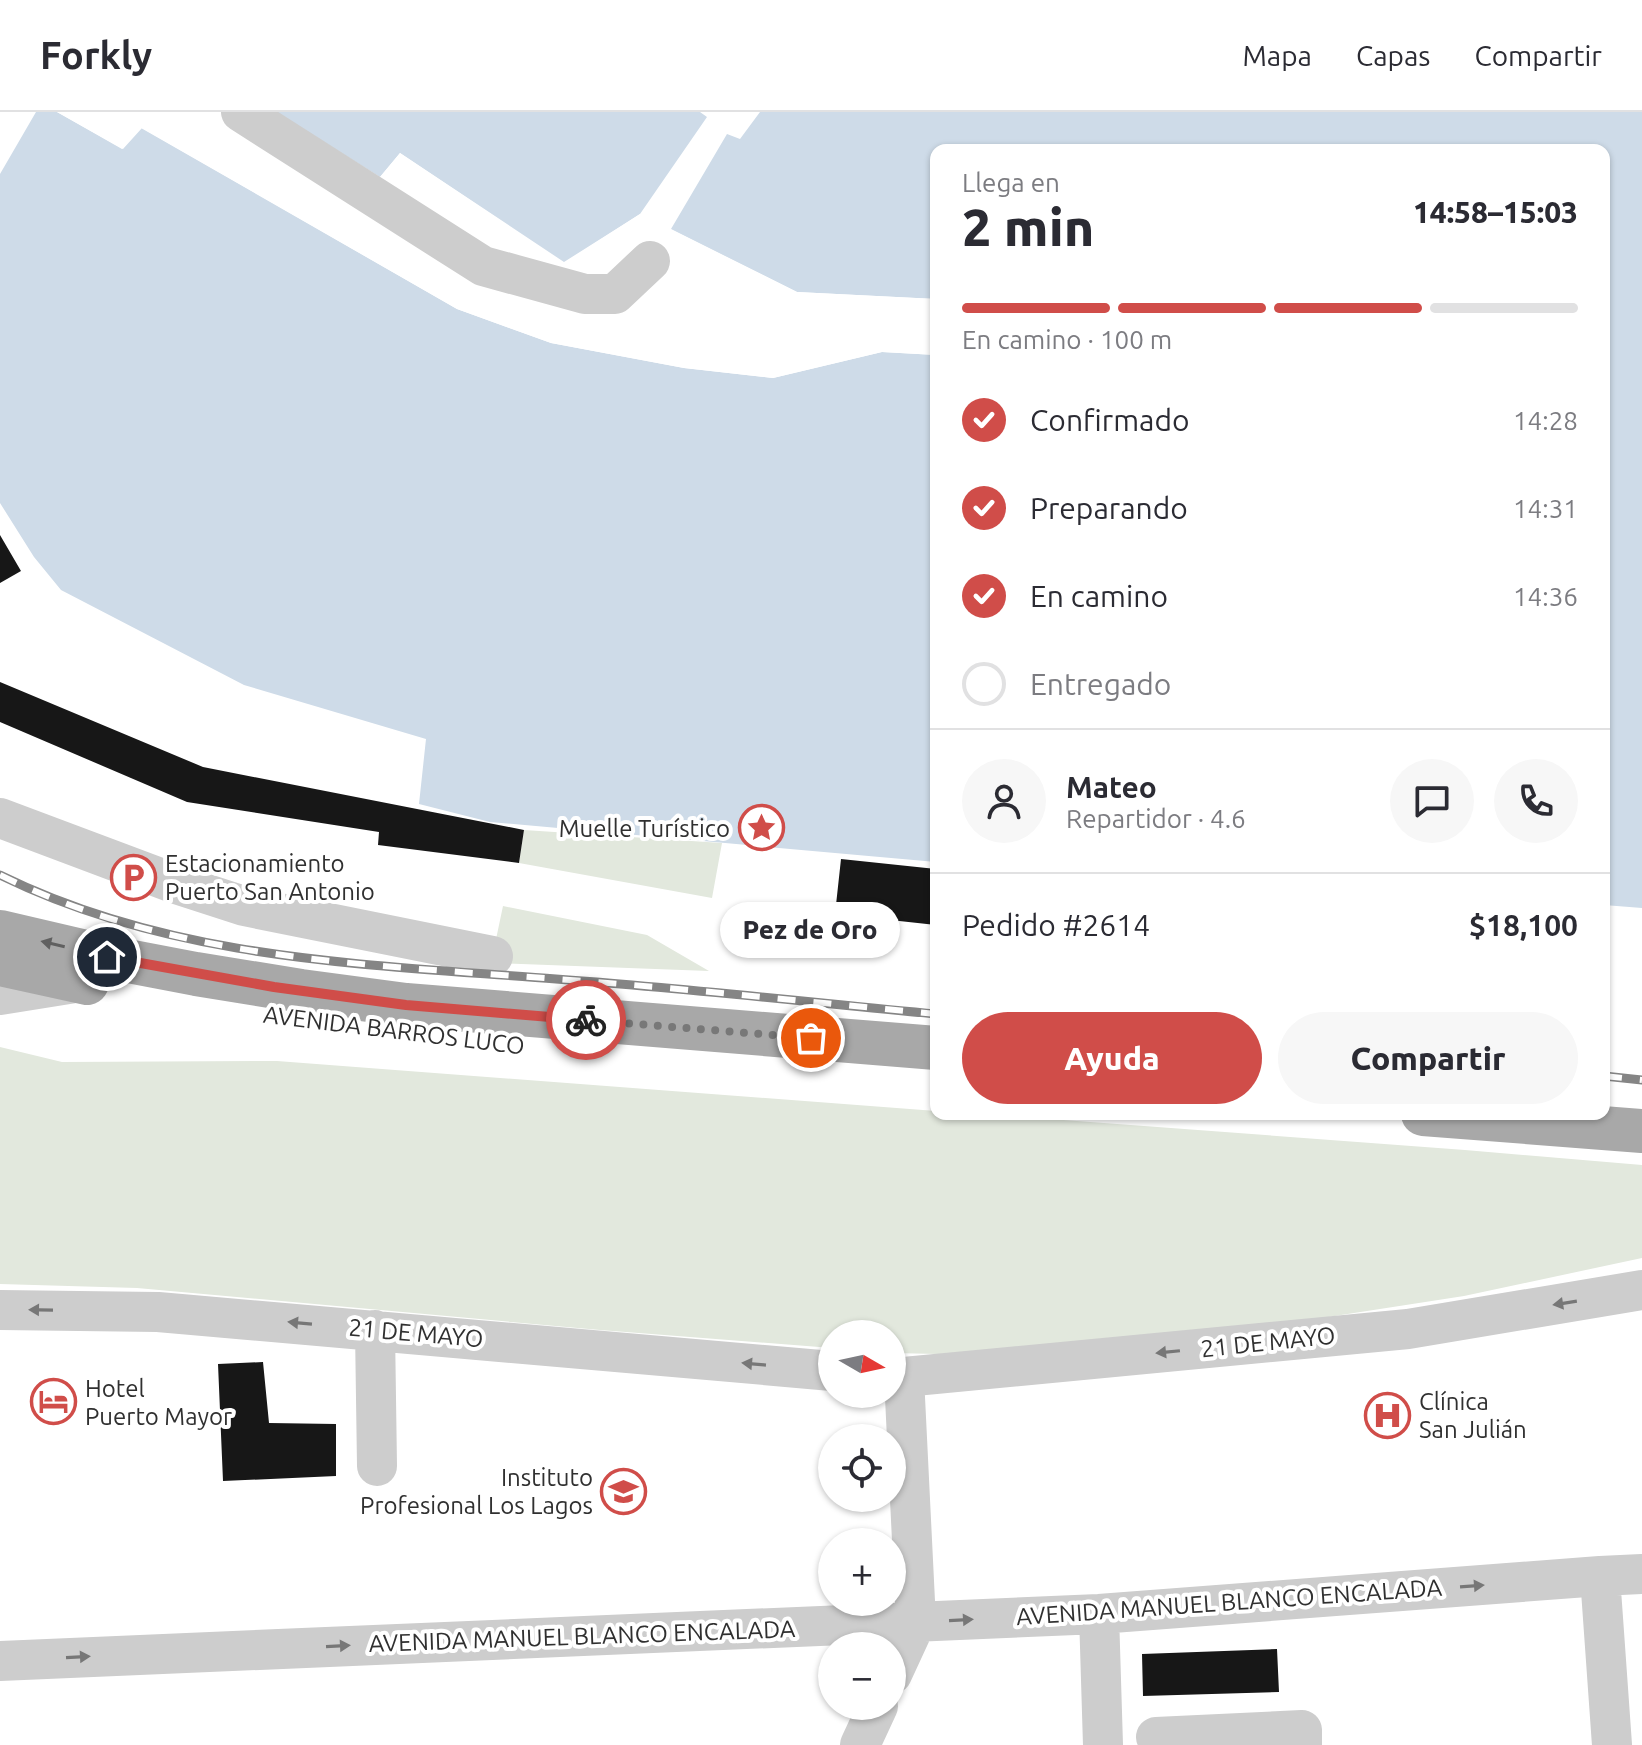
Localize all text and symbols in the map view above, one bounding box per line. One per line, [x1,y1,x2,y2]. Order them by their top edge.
text: Forkly [40,34,152,76]
text: Mapa [1242,40,1312,71]
text: Capas [1356,40,1431,71]
text: Compartir [1475,40,1602,71]
text: Llega en [962,168,1060,197]
text: 14:58–15:03 [1413,195,1578,229]
text: 2 min [962,198,1094,256]
text: En camino · 100 m [962,325,1172,354]
icon: check [962,398,1006,442]
text: Confirmado [1030,403,1190,437]
text: 14:28 [1513,406,1578,435]
icon: check [962,486,1006,530]
text: Preparando [1030,491,1188,525]
text: 14:31 [1513,494,1578,523]
icon: check [962,574,1006,618]
text: En camino [1030,579,1168,613]
text: 14:36 [1513,582,1578,611]
text: Entregado [1030,667,1171,701]
button: person [962,759,1046,843]
button: chat [1390,759,1474,843]
button: phone [1494,759,1578,843]
text: Mateo [1066,770,1157,804]
place icon: Muelle Turístico [737,804,785,852]
text: Repartidor · 4.6 [1066,804,1246,833]
place label: Muelle Turístico [559,815,730,842]
place label: Estacionamiento Puerto San Antonio [165,850,375,905]
parking icon: Estacionamiento Puerto San Antonio [110,853,158,901]
callout: Pez de Oro [721,902,901,958]
text: Pedido #2614 [962,908,1150,942]
text: $18,100 [1469,908,1578,942]
text: Pez de Oro [743,915,877,944]
pin [73,923,141,991]
icon: home [85,935,129,979]
one-way arrow [40,937,65,950]
courier [546,980,626,1060]
icon: bike [564,998,608,1042]
street label: AVENIDA BARROS LUCO [262,1001,526,1059]
pin [777,1004,845,1072]
button: Ayuda [962,1012,1262,1104]
button: Compartir [1278,1012,1578,1104]
icon: bag [789,1016,833,1060]
one-way arrow [1552,1297,1577,1310]
one-way arrow [28,1304,53,1317]
street label: 21 DE MAYO [348,1314,484,1352]
one-way arrow [287,1317,312,1330]
north arrow [818,1320,906,1408]
map controls [818,1320,906,1720]
street label: 21 DE MAYO [1199,1322,1337,1362]
one-way arrow [1155,1346,1180,1359]
one-way arrow [741,1357,766,1370]
place label: Hotel Puerto Mayor [85,1375,232,1430]
hotel icon: Hotel Puerto Mayor [30,1378,78,1426]
place label: Clínica San Julián [1419,1388,1527,1443]
hospital icon: Clínica San Julián [1364,1391,1412,1439]
button: locate [818,1424,906,1512]
place label: Instituto Profesional Los Lagos [360,1464,593,1519]
school or university icon: Instituto Profesional Los Lagos [600,1467,648,1515]
button: + [818,1528,906,1616]
street label: AVENIDA MANUEL BLANCO ENCALADA [1015,1574,1443,1630]
one-way arrow [1460,1579,1485,1592]
one-way arrow [949,1613,974,1626]
street label: AVENIDA MANUEL BLANCO ENCALADA [368,1615,796,1657]
button: − [818,1632,906,1720]
one-way arrow [326,1639,351,1652]
one-way arrow [66,1651,91,1664]

